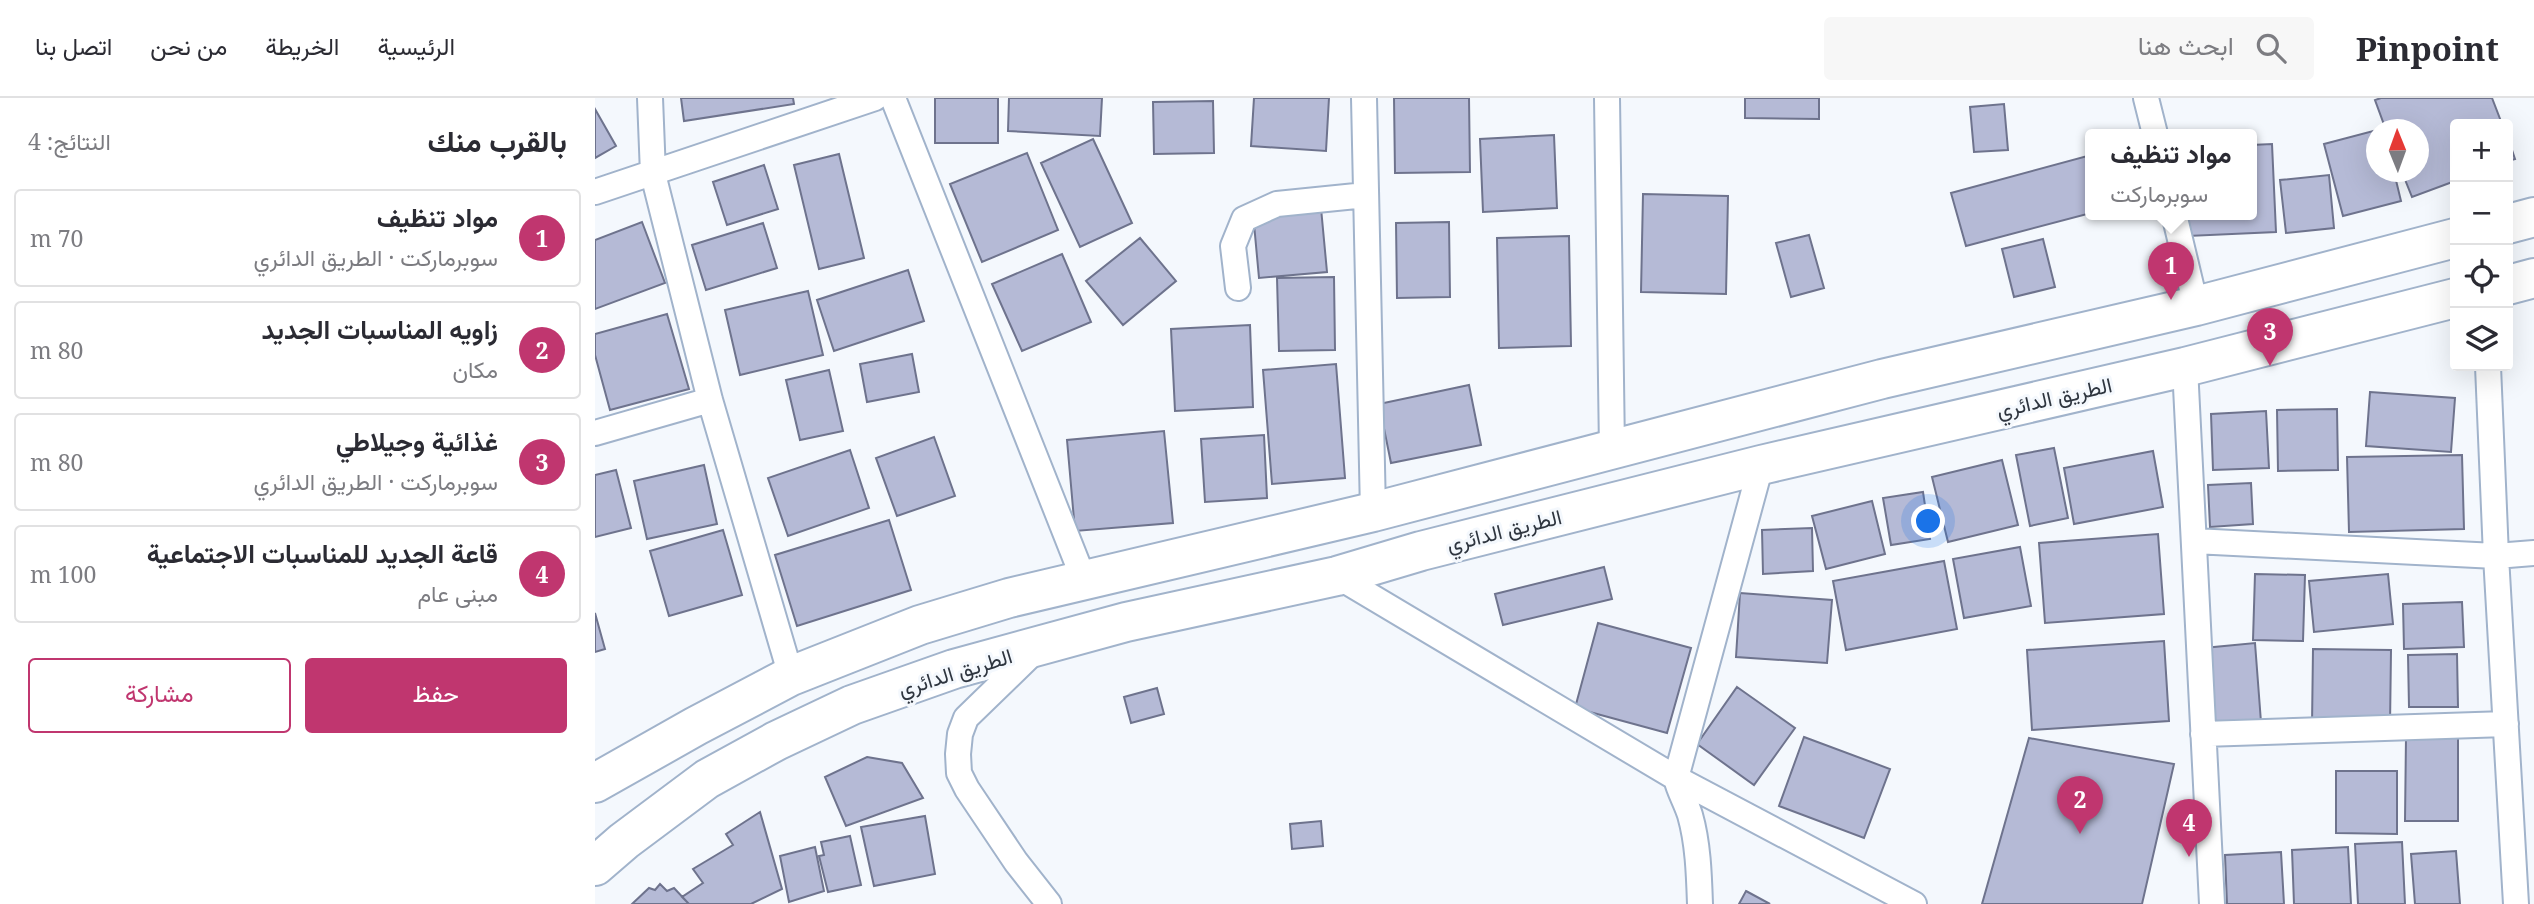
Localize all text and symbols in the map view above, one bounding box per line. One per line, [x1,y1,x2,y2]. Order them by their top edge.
search box [1824,17,2314,80]
text: Pinpoint [2356,26,2499,71]
text: ابحث هنا [2138,27,2234,63]
text: اتصل بنا [35,29,112,62]
text: من نحن [150,29,227,62]
text: الخريطة [265,29,339,62]
text: الرئيسية [377,29,455,62]
icon: search [2252,29,2290,67]
north arrow [2366,119,2429,182]
map controls [2450,119,2513,371]
button: + [2450,119,2513,182]
text: بالقرب منك [427,120,567,161]
text: النتائج: 4 [28,125,111,157]
popup [2085,129,2257,220]
text: مواد تنظيف [2110,135,2232,171]
text: سوبرماركت [2110,177,2208,209]
button: − [2450,182,2513,245]
text: مواد تنظيف [377,199,498,235]
text: 70 m [30,222,83,254]
text: 1 [536,222,549,254]
text: سوبرماركت · الطريق الدائري [254,241,498,273]
pin: 1 [2148,242,2194,300]
button: locate [2450,245,2513,308]
pin: 3 [2247,308,2293,366]
button: layers [2450,308,2513,371]
text: زاويه المناسبات الجديد [261,311,498,347]
text: 80 m [30,334,83,366]
text: 2 [536,334,549,366]
text: مكان [452,353,498,385]
street label: الطريق الدائري [1993,370,2115,428]
text: غذائية وجيلاطي [336,423,498,459]
text: 80 m [30,446,83,478]
text: 3 [536,446,549,478]
text: سوبرماركت · الطريق الدائري [254,465,498,497]
street label: الطريق الدائري [1443,502,1565,562]
your location [1911,504,1945,538]
text: قاعة الجديد للمناسبات الاجتماعية [147,535,498,571]
text: 100 m [30,558,96,590]
text: 4 [536,558,549,590]
text: مبنى عام [417,577,498,609]
street label: الطريق الدائري [895,641,1017,706]
button: مشاركة [28,658,291,733]
button: حفظ [305,658,567,733]
pin: 2 [2057,776,2103,834]
pin: 4 [2166,799,2212,857]

